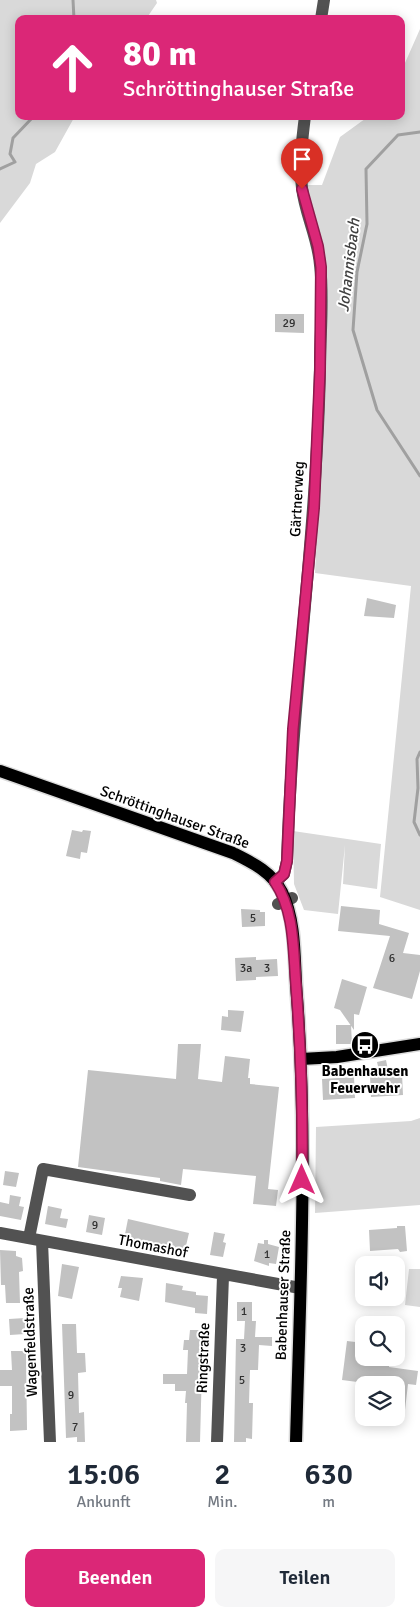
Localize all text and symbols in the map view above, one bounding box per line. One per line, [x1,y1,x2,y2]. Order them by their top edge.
text: 80 m [123,32,197,75]
icon: ahead [40,35,105,100]
text: Schröttinghauser Straße [123,75,354,102]
pin [281,138,323,189]
icon: arrive [288,145,316,173]
water label: Johannisbach [333,216,365,313]
house number: 29 [283,316,295,331]
street label: Gärtnerweg [286,461,308,537]
street label: Schröttinghauser Straße [98,782,252,852]
house number: 5 [250,911,256,926]
house number: 6 [389,951,395,966]
house number: 3a [240,961,252,976]
house number: 3 [264,961,270,976]
bus stop icon: Babenhausen Feuerwehr [350,1030,380,1060]
place label: Babenhausen Feuerwehr [322,1062,408,1097]
position arrow [275,1153,327,1205]
house number: 9 [92,1218,98,1233]
street label: Babenhauser Straße [272,1229,294,1361]
street label: Thomashof [117,1230,190,1262]
house number: 1 [264,1247,270,1262]
map controls [355,1256,405,1426]
button: sound [355,1256,405,1306]
street label: Wagenfeldstraße [19,1287,41,1397]
house number: 1 [241,1304,247,1319]
button: search [355,1316,405,1366]
street label: Ringstraße [193,1322,213,1394]
house number: 3 [240,1341,246,1356]
house number: 5 [239,1373,245,1388]
button: layers [355,1376,405,1426]
house number: 9 [68,1388,74,1403]
house number: 7 [72,1420,78,1435]
text: 15:06 [67,1456,140,1493]
text: 2 [214,1456,230,1493]
text: 630 [304,1456,353,1493]
text: Ankunft [77,1492,131,1512]
text: Min. [207,1492,237,1512]
text: m [322,1492,335,1512]
button: Beenden [25,1549,205,1607]
button: Teilen [215,1549,395,1607]

